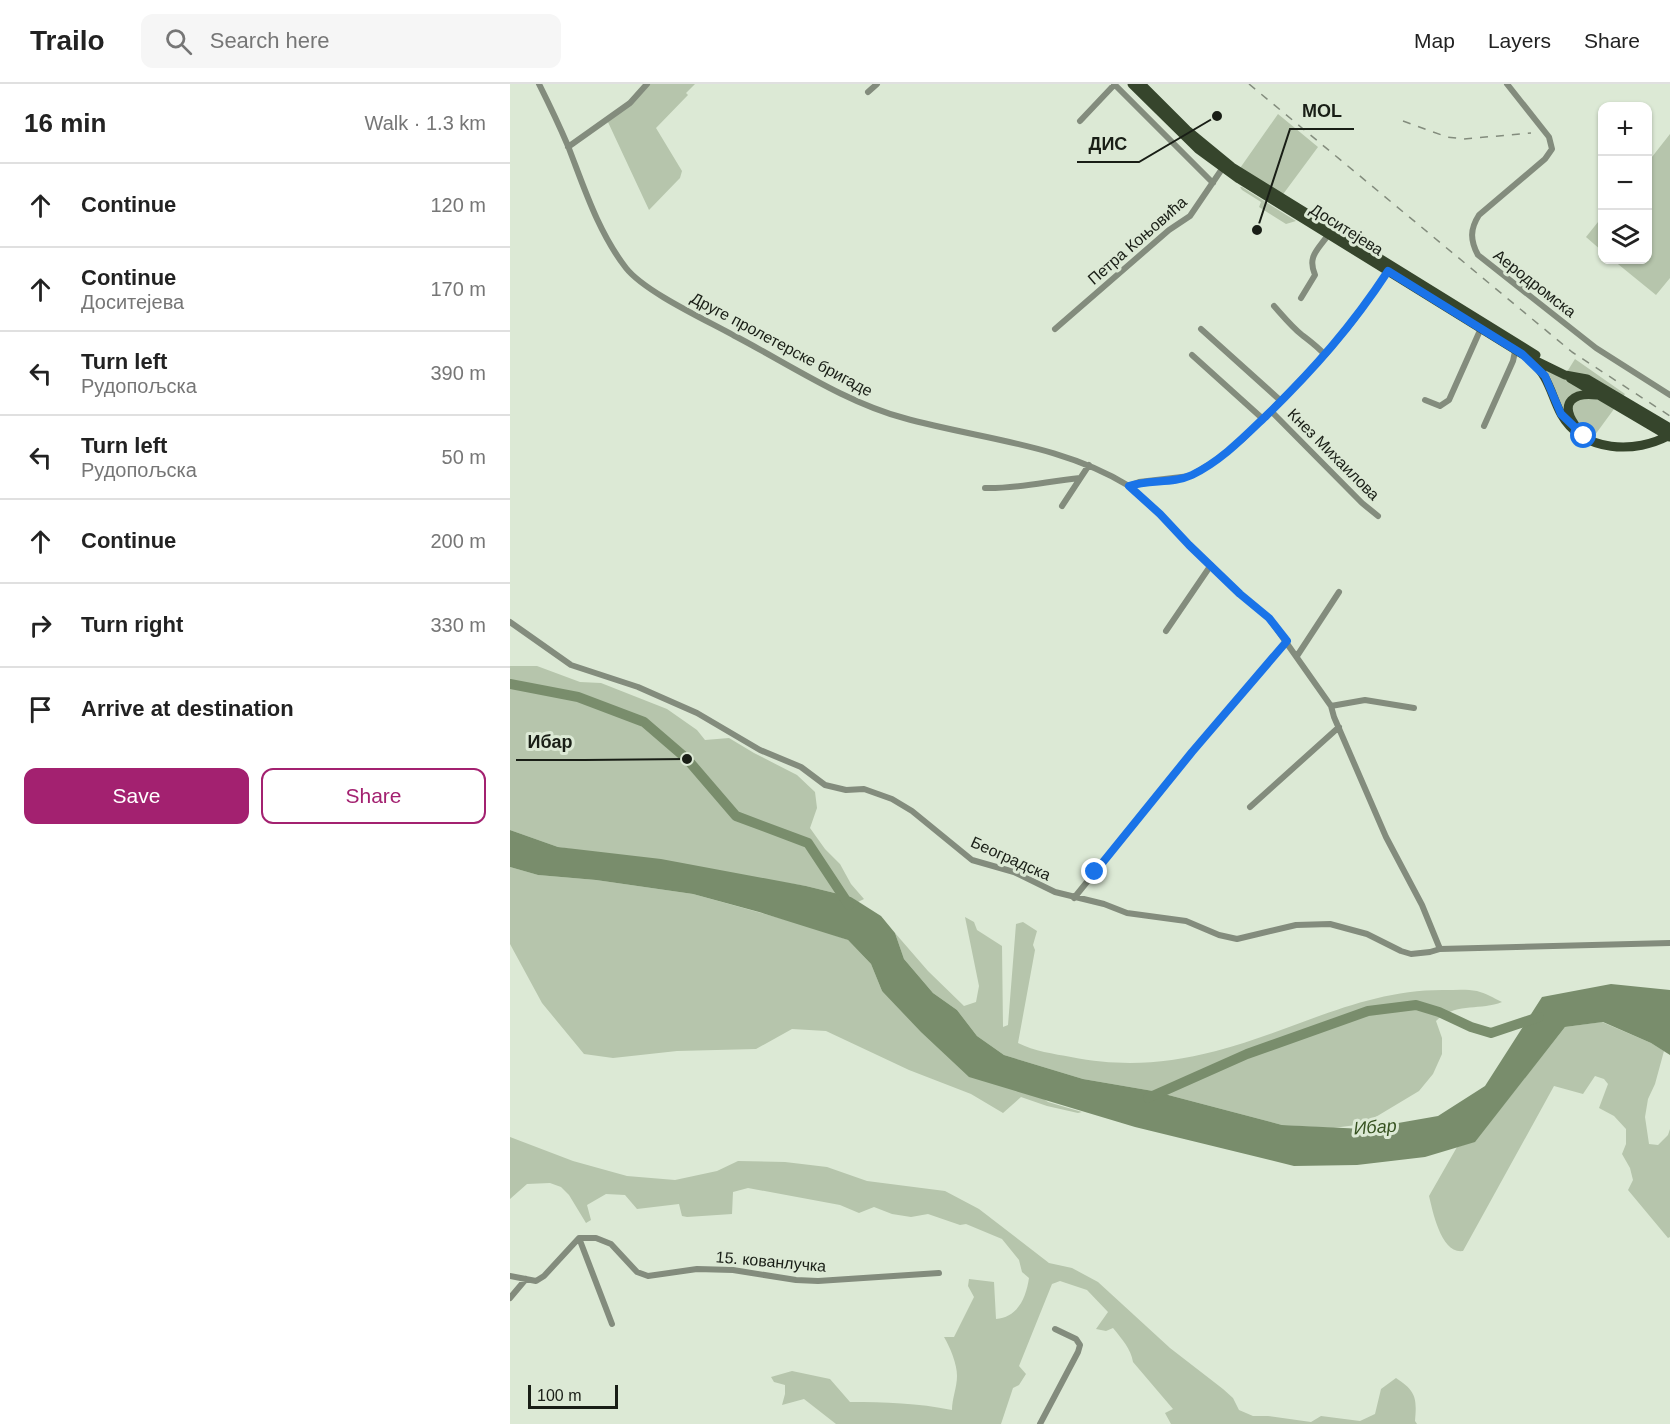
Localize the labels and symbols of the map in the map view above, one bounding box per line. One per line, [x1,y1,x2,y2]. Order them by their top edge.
callout: MOL [1290,93,1354,129]
text: MOL [1302,101,1342,121]
callout: ДИС [1077,126,1139,162]
text: ДИС [1089,134,1127,154]
street label: Петра Коњовића [1085,193,1190,288]
street label: Доситејева [1307,200,1386,259]
street label: Аеродромска [1490,246,1579,321]
street label: Друге пролетерске бригаде [688,289,876,400]
street label: Кнез Михаилова [1284,405,1383,504]
route start [1570,422,1596,448]
callout: Ибар [516,724,585,760]
text: Ибар [527,732,573,752]
street label: Београдска [968,833,1053,884]
route end [1081,858,1107,884]
water label: Ибар [1353,1116,1397,1138]
street label: 15. кованлучка [715,1248,827,1275]
scale bar [528,1382,618,1410]

